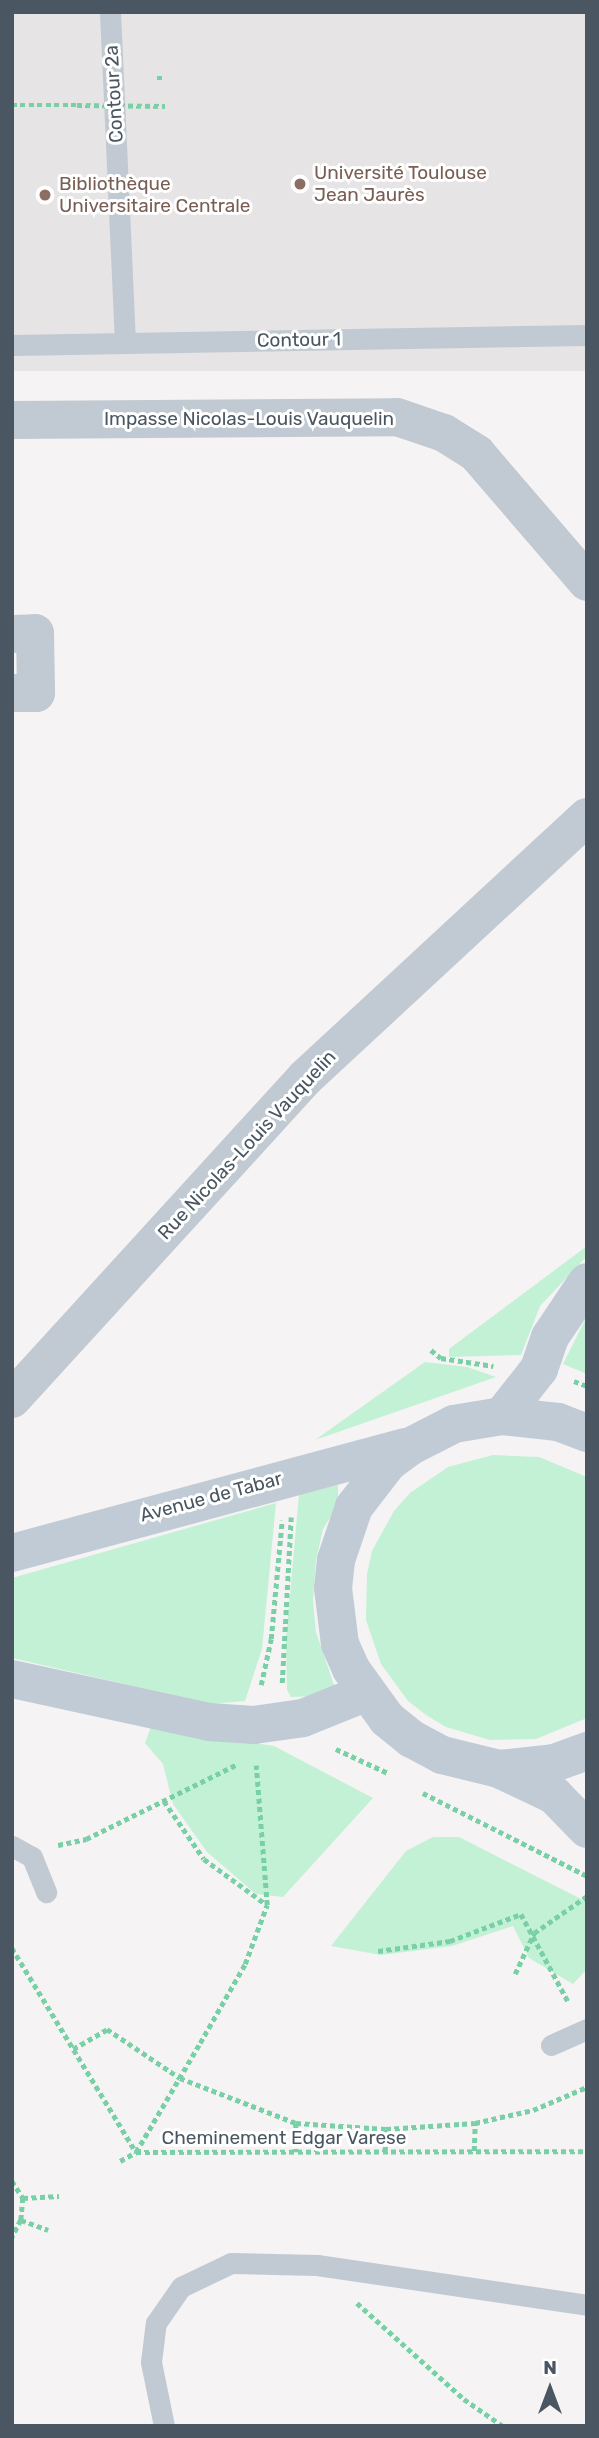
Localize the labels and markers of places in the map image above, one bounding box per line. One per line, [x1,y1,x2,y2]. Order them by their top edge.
place label: Université Toulouse Jean Jaurès [314,162,487,206]
place label: Bibliothèque Universitaire Centrale [59,173,251,217]
marker: Université Toulouse Jean Jaurès [292,176,308,192]
marker: Bibliothèque Universitaire Centrale [37,187,53,203]

